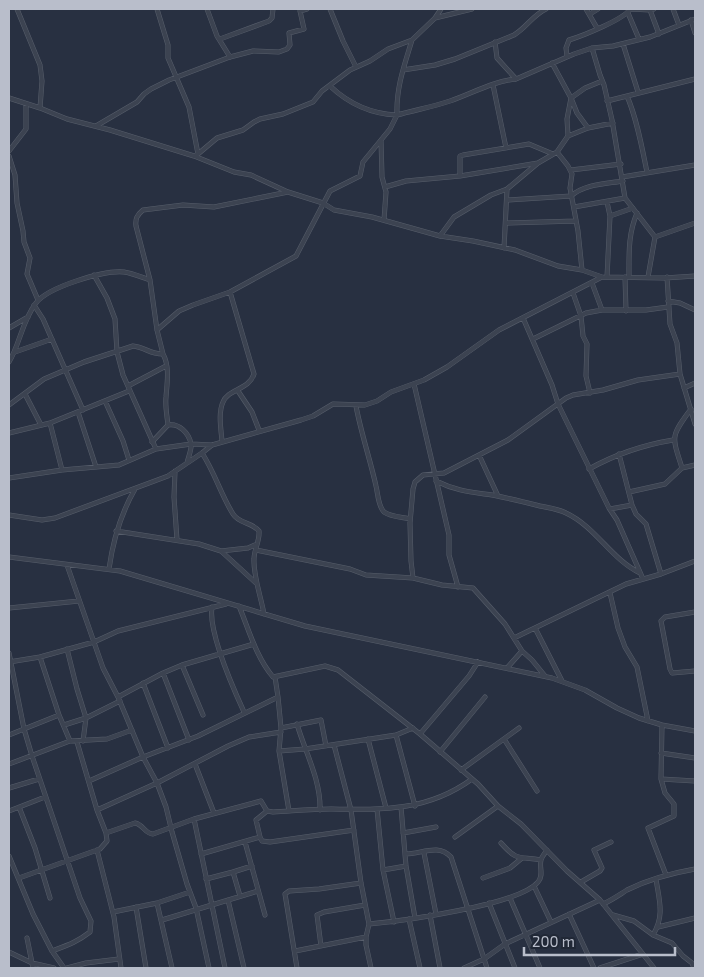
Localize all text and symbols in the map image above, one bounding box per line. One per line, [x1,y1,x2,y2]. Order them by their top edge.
scale bar [524,924,675,956]
text: 200 m [532,932,575,950]

